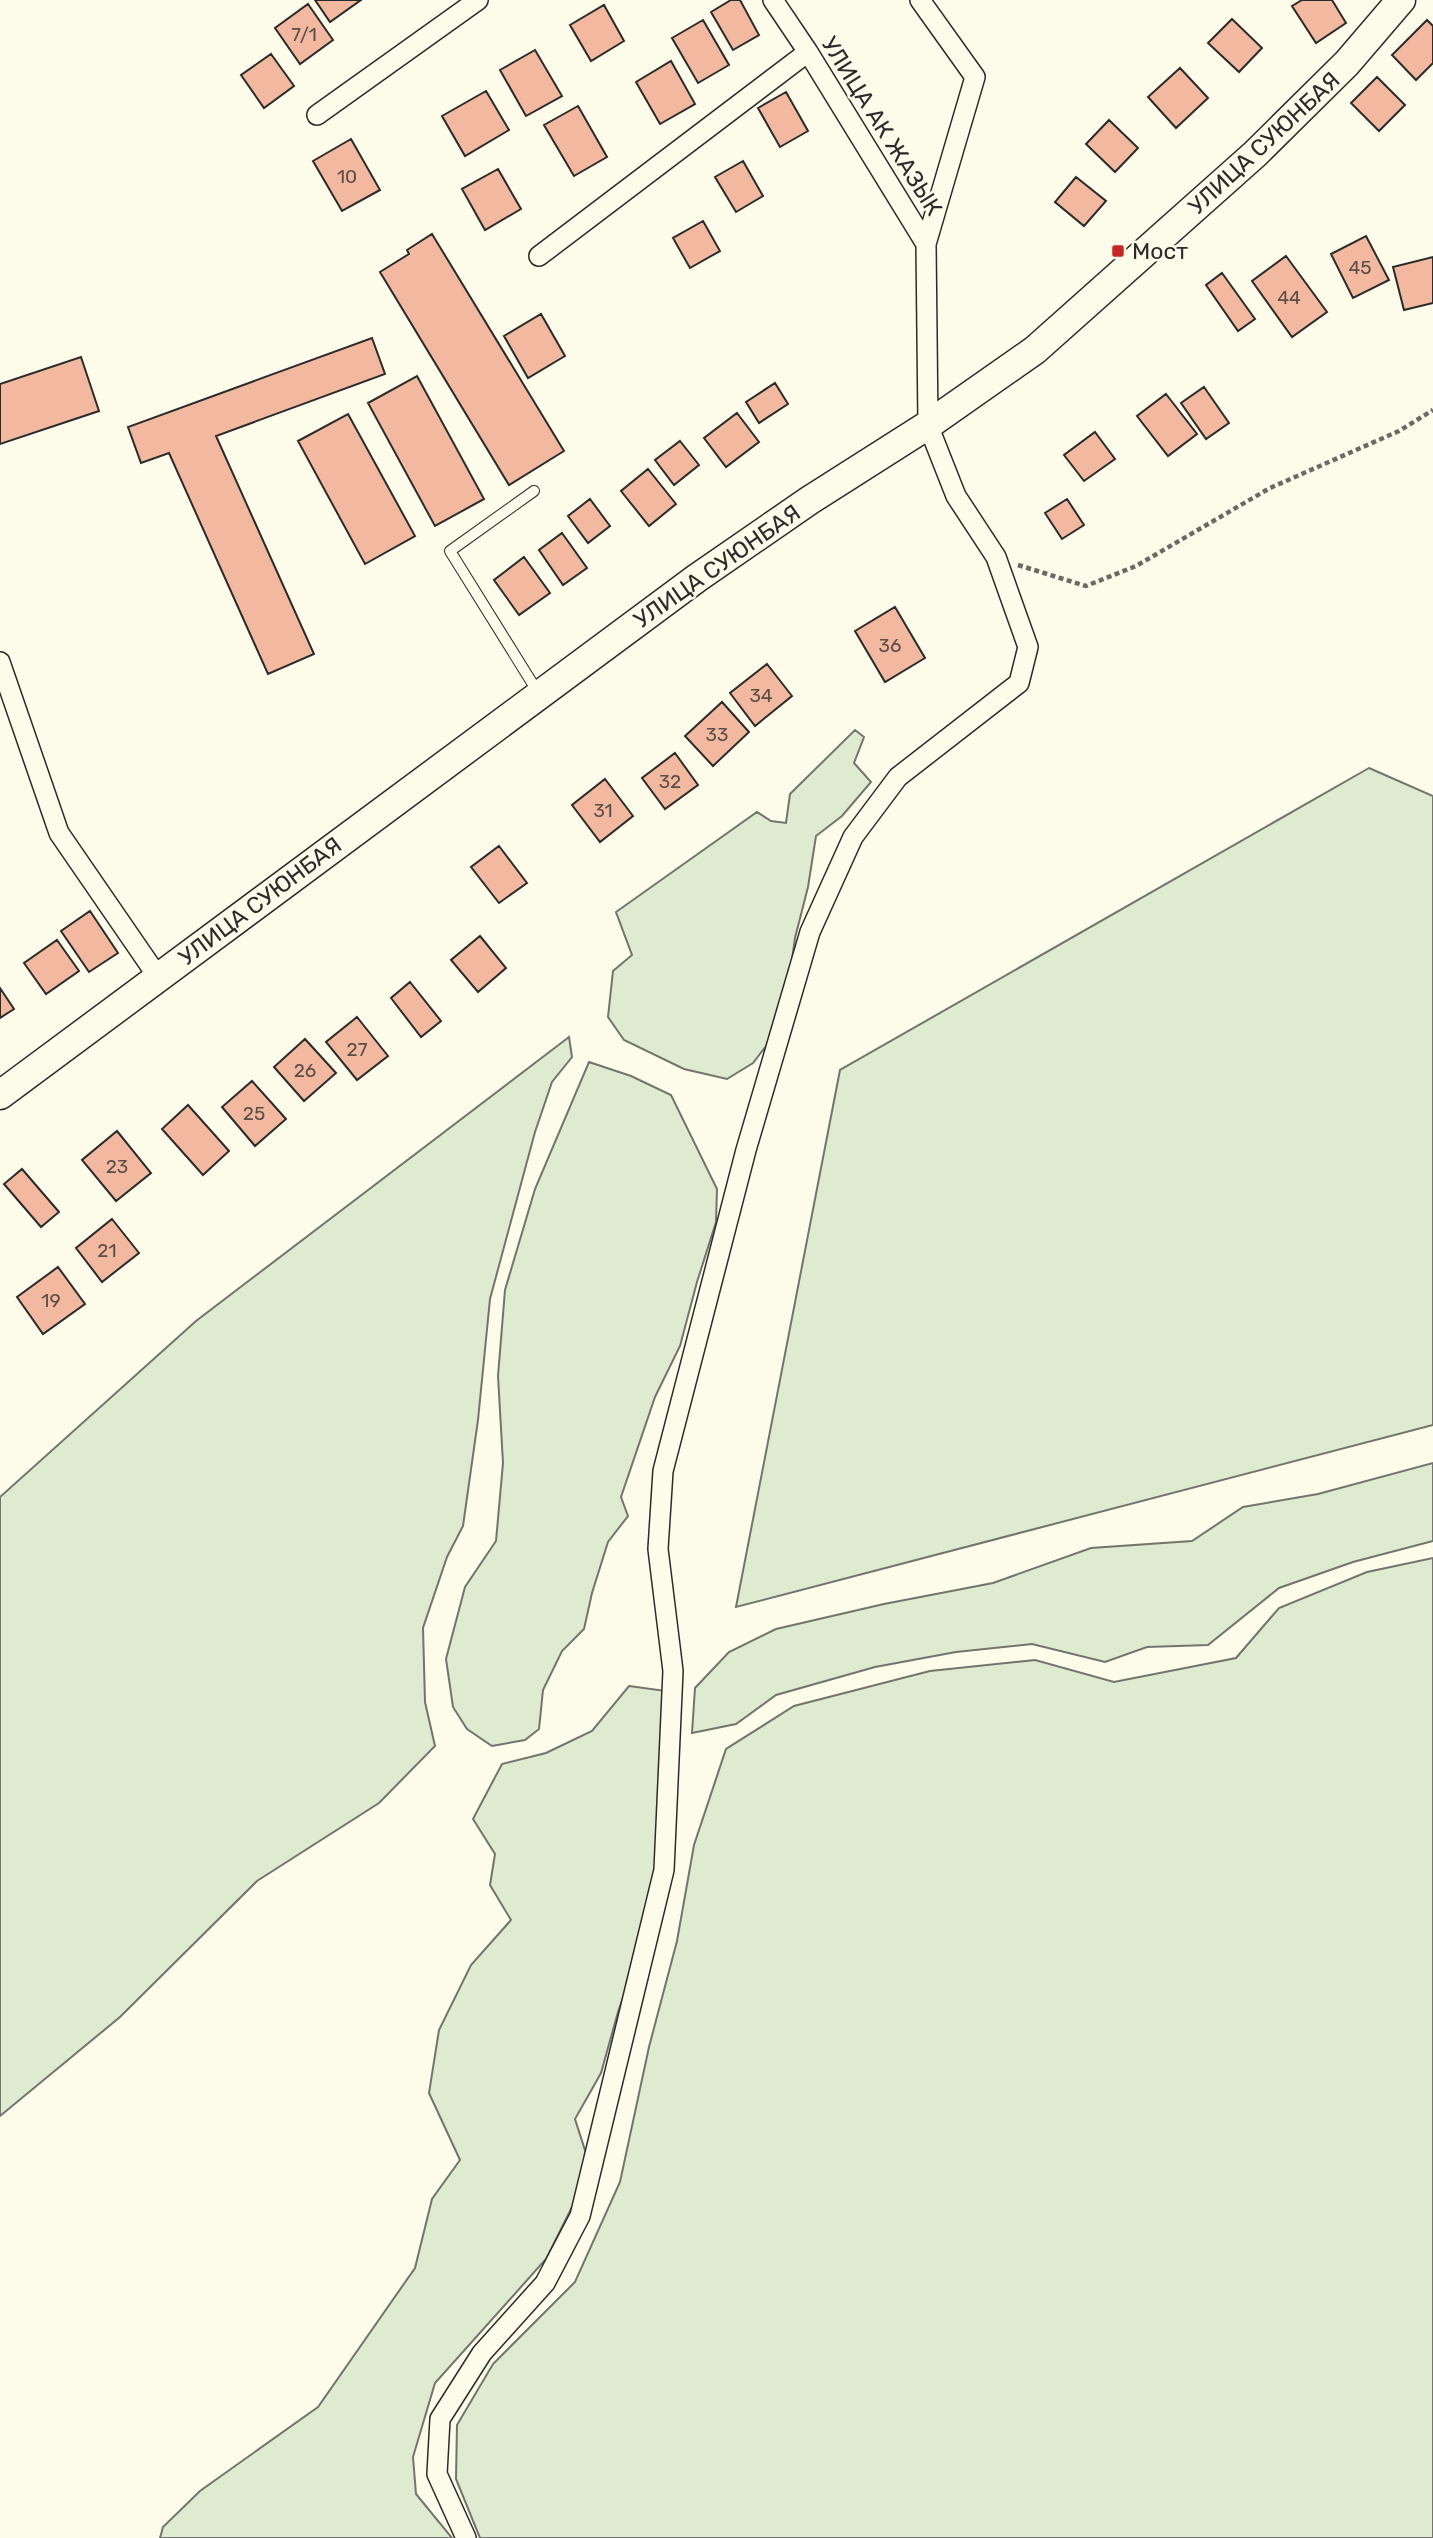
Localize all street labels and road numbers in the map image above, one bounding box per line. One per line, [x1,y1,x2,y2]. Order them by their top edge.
street label: УЛИЦА АК ЖАЗЫК [816,31,948,221]
street label: УЛИЦА СУЮНБАЯ [1183,66,1345,220]
street label: УЛИЦА СУЮНБАЯ [628,498,806,634]
street label: УЛИЦА СУЮНБАЯ [173,831,347,971]

